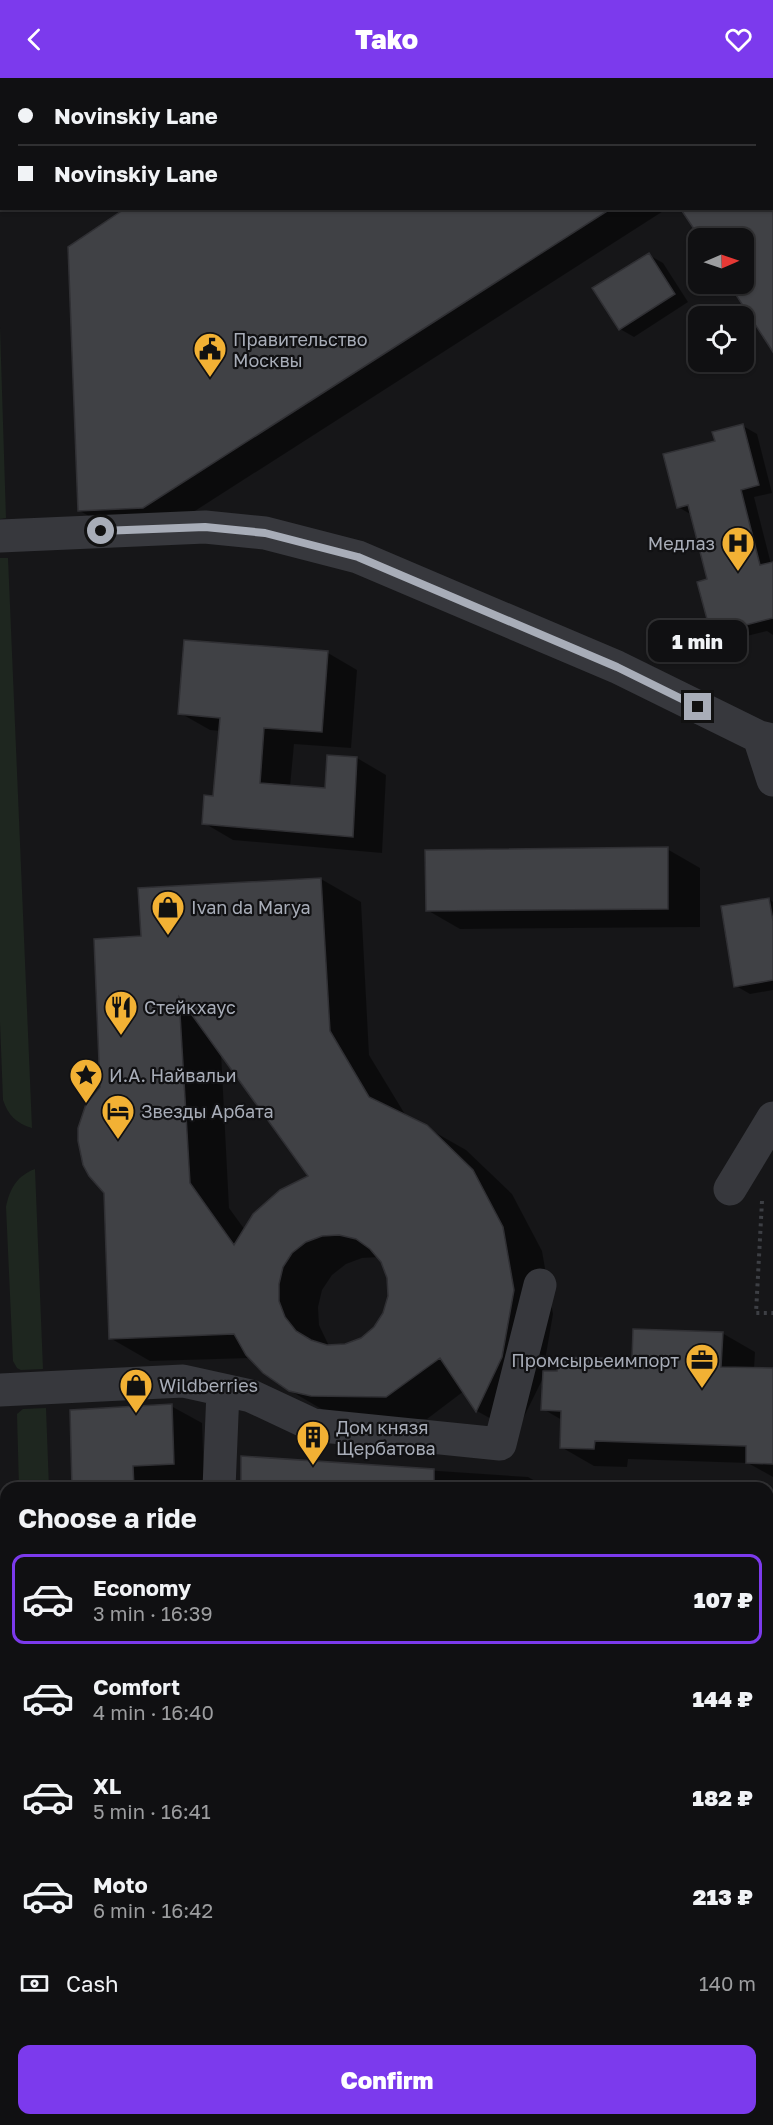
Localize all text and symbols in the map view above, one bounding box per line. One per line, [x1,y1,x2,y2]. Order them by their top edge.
icon: back [18,23,51,56]
text: Tako [355,23,418,55]
icon: heart [722,23,755,56]
text: Novinskiy Lane [54,102,218,129]
text: Novinskiy Lane [54,160,218,187]
north arrow [688,228,754,294]
map controls [688,228,754,372]
button: locate [688,306,754,372]
place label: Правительство Москвы [233,328,368,371]
public building icon: Правительство Москвы [192,331,228,378]
route start [87,517,114,544]
hospital icon: Медлаз [720,525,756,572]
place label: Медлаз [648,532,715,554]
callout: 1 min [648,620,748,662]
text: 1 min [672,629,723,653]
route end [684,693,711,720]
shop icon: Ivan da Marya [150,889,186,936]
place label: Ivan da Marya [191,896,311,918]
restaurant icon: Стейкхаус [103,989,139,1036]
place label: Стейкхаус [144,996,236,1018]
place icon: И.А. Найвальи [68,1057,104,1104]
place label: И.А. Найвальи [109,1064,237,1086]
hotel icon: Звезды Арбата [100,1093,136,1140]
place label: Звезды Арбата [141,1100,274,1122]
office icon: Промсырьеимпорт [684,1342,720,1389]
place label: Промсырьеимпорт [511,1349,679,1371]
shop icon: Wildberries [118,1367,154,1414]
place label: Wildberries [159,1374,258,1396]
place label: Дом князя Щербатова [336,1416,436,1459]
building icon: Дом князя Щербатова [295,1419,331,1466]
text: Choose a ride [18,1502,197,1534]
icon: car [21,1572,75,1626]
text: Economy [93,1574,191,1601]
text: 107 ₽ [694,1586,753,1613]
text: 3 min · 16:39 [93,1601,213,1625]
icon: car [21,1671,75,1725]
text: Comfort [93,1673,180,1700]
text: 144 ₽ [692,1685,753,1712]
text: 4 min · 16:40 [93,1700,214,1724]
icon: car [21,1770,75,1824]
text: XL [93,1772,121,1799]
text: 182 ₽ [692,1784,753,1811]
text: 5 min · 16:41 [93,1799,211,1823]
icon: car [21,1869,75,1923]
text: Moto [93,1871,148,1898]
text: 213 ₽ [693,1883,753,1910]
text: 6 min · 16:42 [93,1898,213,1922]
icon: cash [18,1967,51,2000]
text: Cash [66,1970,119,1997]
text: 140 m [699,1971,756,1995]
button: Confirm [18,2045,756,2114]

